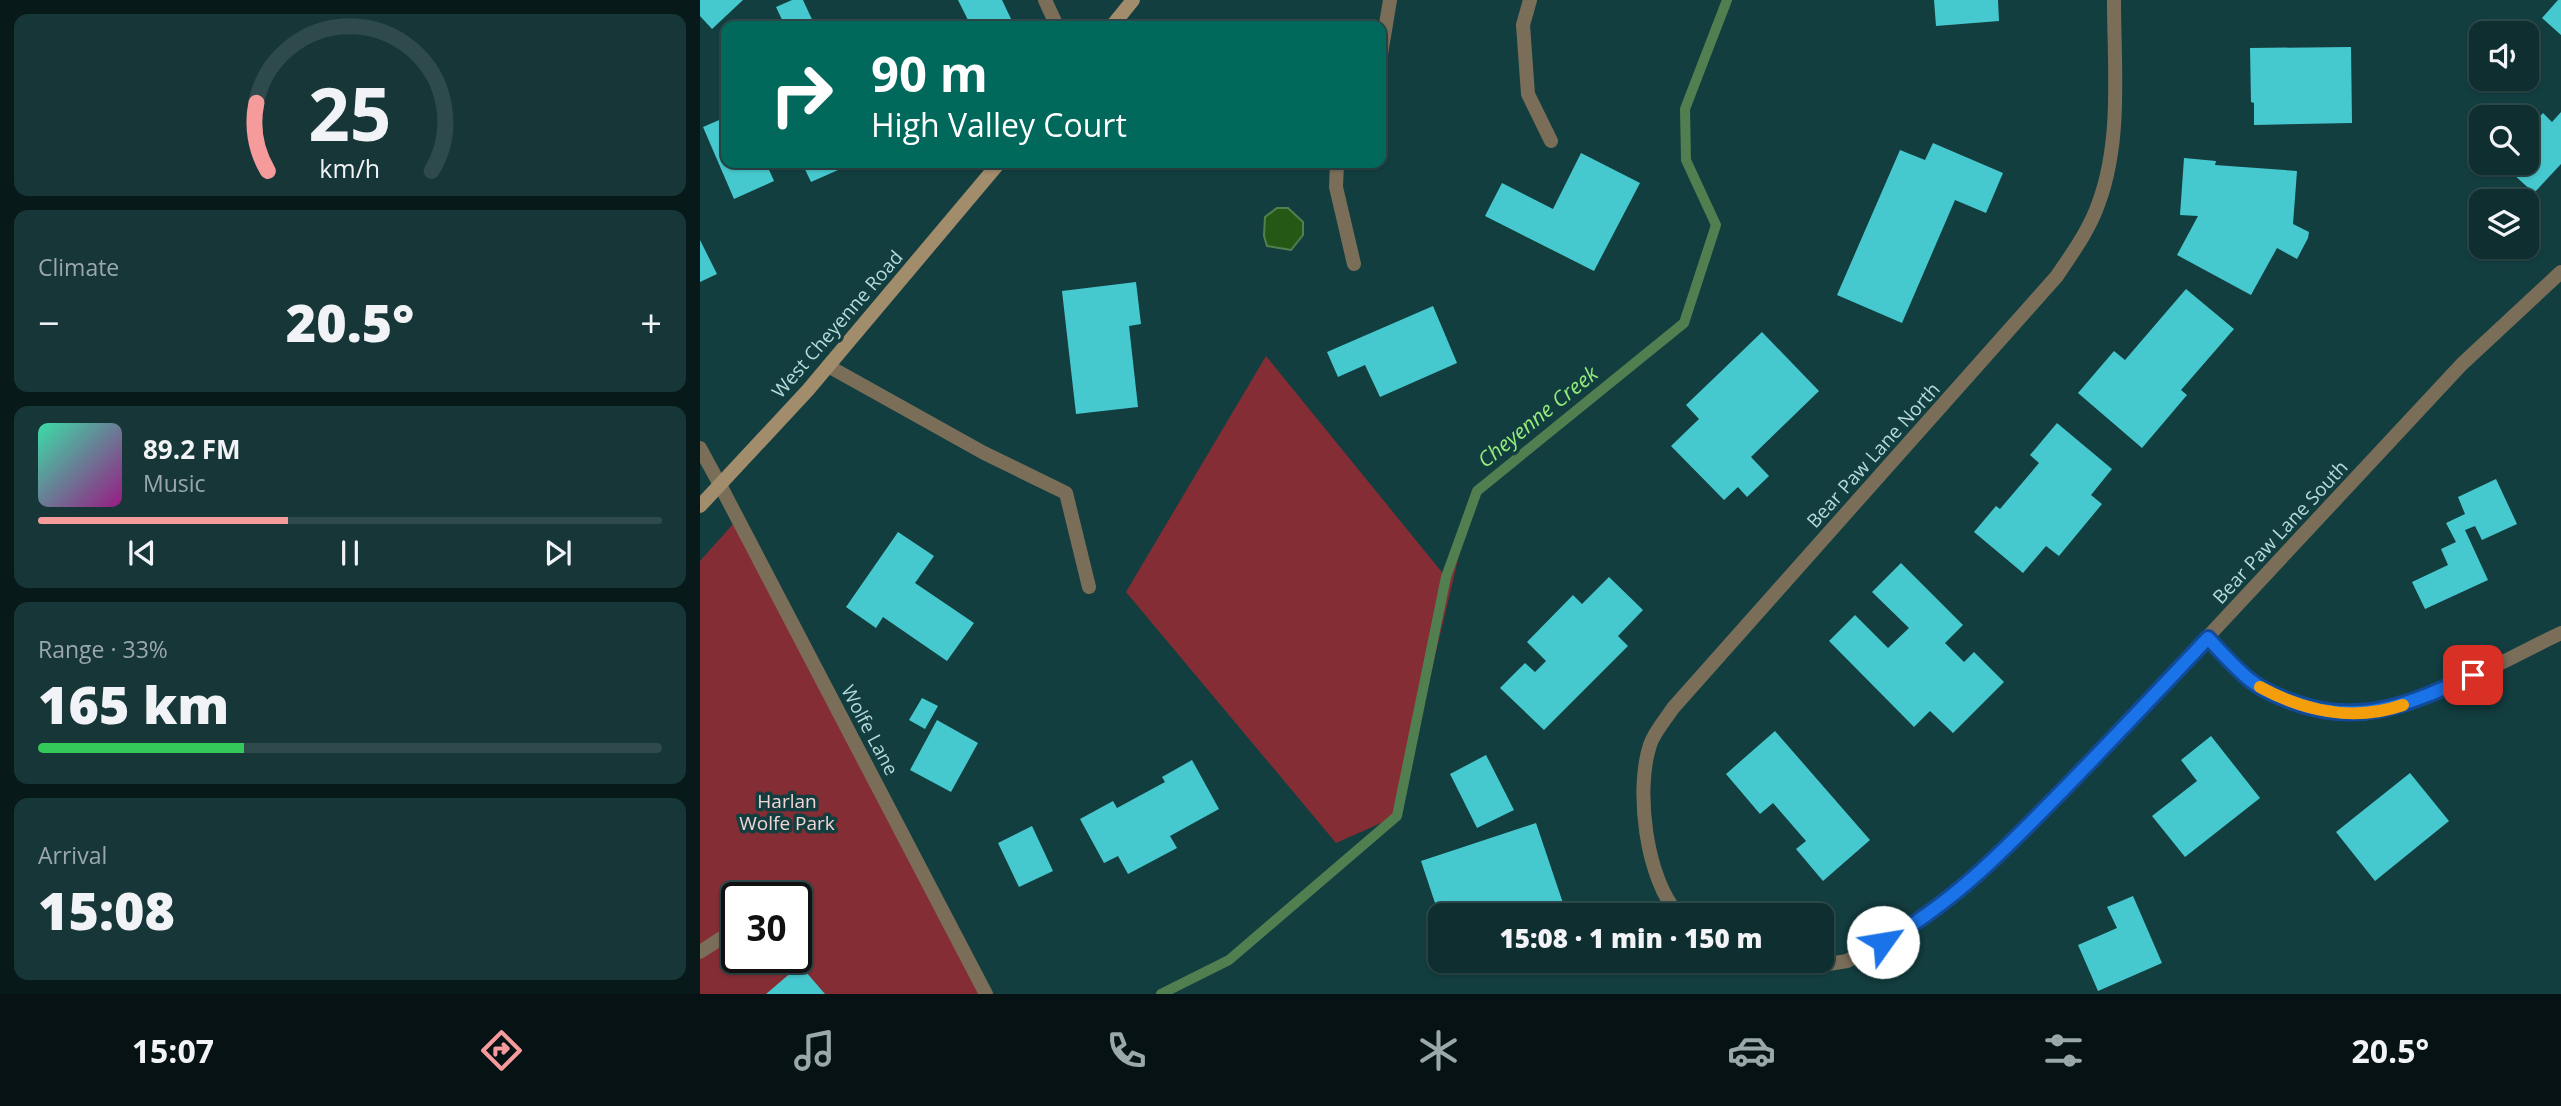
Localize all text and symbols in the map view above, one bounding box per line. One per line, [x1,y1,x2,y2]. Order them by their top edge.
map controls [2469,21,2539,259]
button: sound [2469,21,2539,91]
text: 90 m [871,40,988,106]
icon: right [756,49,847,140]
text: 25 [308,63,392,162]
text: High Valley Court [871,103,1127,146]
button: search [2469,105,2539,175]
text: km/h [320,151,380,185]
button: layers [2469,189,2539,259]
street label: West Cheyenne Road [766,245,908,403]
text: Climate [38,251,119,283]
text: 20.5° [286,286,414,357]
text: − [38,296,60,348]
text: + [640,296,662,348]
water label: Cheyenne Creek [1471,359,1604,473]
street label: Bear Paw Lane North [1801,377,1945,533]
text: 89.2 FM [143,431,241,467]
street label: Bear Paw Lane South [2207,455,2353,609]
text: Music [143,467,206,499]
icon: previous [123,534,161,572]
icon: pause [331,534,369,572]
icon: next [539,534,577,572]
text: Range · 33% [38,633,168,665]
pin [2443,645,2503,705]
icon: arrive [2454,656,2492,694]
text: 165 km [38,668,229,739]
street label: Wolfe Lane [835,680,905,780]
park label: Harlan Wolfe Park [739,788,835,836]
text: Arrival [38,839,107,871]
text: 15:08 [38,874,175,945]
speed limit sign: 30 [721,882,812,973]
position arrow [1846,905,1920,979]
text: 15:08 · 1 min · 150 m [1500,920,1762,956]
icon: directions [477,1026,526,1075]
icon: music [790,1026,839,1075]
icon: phone [1102,1026,1151,1075]
icon: climate [1414,1026,1463,1075]
icon: car [1727,1026,1776,1075]
icon: filters [2039,1026,2088,1075]
text: 15:07 [132,1029,214,1072]
text: 20.5° [2352,1029,2429,1072]

